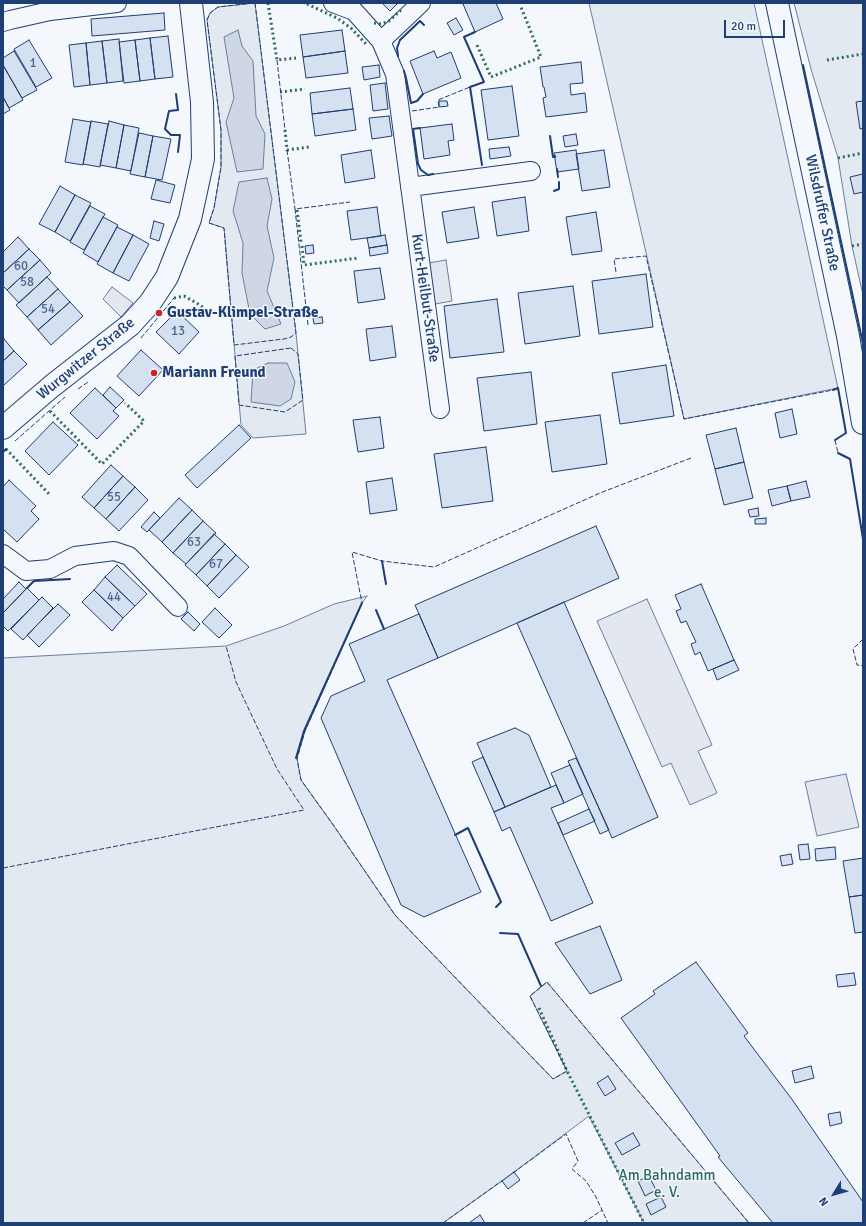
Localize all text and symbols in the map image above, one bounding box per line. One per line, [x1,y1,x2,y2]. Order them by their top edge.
scale bar [726,12,787,38]
text: 20 m [731,19,756,34]
house number: 1 [29,56,37,72]
street label: Wilsdruffer Straße [801,153,843,273]
street label: Kurt-Heilbut-Straße [407,233,443,363]
house number: 60 [14,259,28,275]
house number: 58 [20,275,34,291]
house number: 54 [41,302,55,318]
place label: Gustav-Klimpel-Straße [167,304,319,322]
marker: Gustav-Klimpel-Straße [154,308,164,318]
street label: Wurgwitzer Straße [33,314,139,404]
house number: 13 [171,324,185,340]
place label: Mariann Freund [162,364,266,382]
marker: Mariann Freund [149,368,159,378]
house number: 55 [107,490,121,506]
house number: 63 [187,535,201,551]
house number: 67 [209,557,223,573]
house number: 44 [107,590,121,606]
park label: Am Bahndamm e. V. [619,1167,715,1202]
north arrow [814,1174,854,1214]
text: N [817,1195,832,1208]

